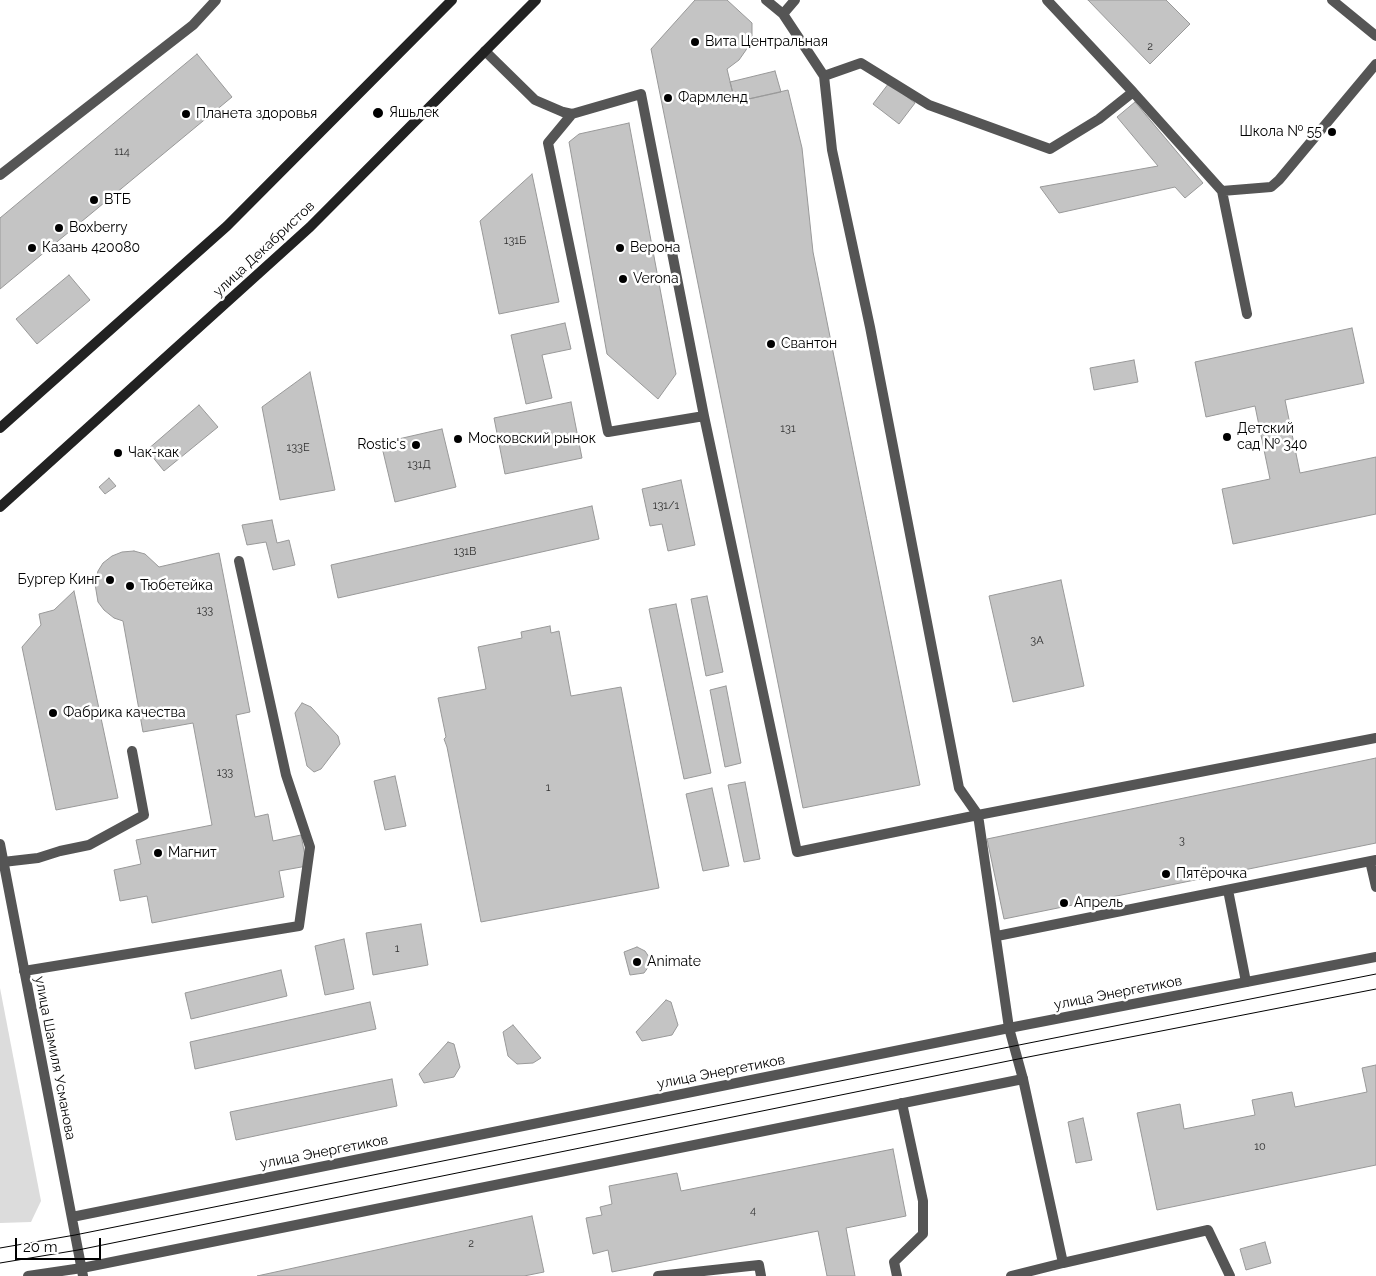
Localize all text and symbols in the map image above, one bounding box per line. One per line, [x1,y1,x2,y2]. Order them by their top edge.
place label: Вита Центральная [705,34,828,50]
marker: Вита Центральная [689,36,701,48]
house number: 2 [1147,40,1153,54]
place label: Фармленд [678,90,748,106]
marker: Фармленд [662,92,674,104]
place label: Яшьлек [389,105,439,121]
place label: Планета здоровья [196,106,317,122]
marker: Яшьлек [371,106,385,120]
marker: Планета здоровья [180,108,192,120]
place label: Школа № 55 [1240,124,1322,140]
marker: Школа № 55 [1326,126,1338,138]
house number: 114 [114,145,130,159]
place label: ВТБ [104,192,131,208]
marker: ВТБ [88,194,100,206]
street label: улица Декабристов [210,198,318,300]
place label: Boxberry [69,220,128,236]
marker: Boxberry [53,222,65,234]
house number: 131Б [504,234,526,248]
place label: Казань 420080 [42,240,140,256]
place label: Верона [630,240,680,256]
marker: Казань 420080 [26,242,38,254]
marker: Верона [614,242,626,254]
place label: Verona [633,271,679,287]
marker: Verona [617,273,629,285]
place label: Свантон [781,336,837,352]
marker: Свантон [765,338,777,350]
place label: Детский сад № 340 [1237,421,1307,454]
house number: 131 [780,422,796,436]
place label: Московский рынок [468,431,596,447]
marker: Детский сад № 340 [1221,431,1233,443]
marker: Московский рынок [452,433,464,445]
place label: Rostic's [357,437,406,453]
marker: Rostic's [410,439,422,451]
house number: 133Е [286,441,310,455]
place label: Чак-как [128,445,179,461]
marker: Чак-как [112,447,124,459]
house number: 131Д [407,458,431,472]
house number: 131/1 [653,499,679,513]
house number: 131В [454,545,476,559]
place label: Бургер Кинг [18,572,100,588]
marker: Бургер Кинг [104,574,116,586]
place label: Тюбетейка [140,578,213,594]
marker: Тюбетейка [124,580,136,592]
house number: 133 [197,604,213,618]
house number: 3А [1030,634,1044,648]
place label: Фабрика качества [63,705,186,721]
marker: Фабрика качества [47,707,59,719]
house number: 133 [217,766,233,780]
house number: 1 [546,781,550,795]
house number: 3 [1179,834,1185,848]
place label: Магнит [168,845,217,861]
marker: Магнит [152,847,164,859]
place label: Пятёрочка [1176,866,1247,882]
marker: Пятёрочка [1160,868,1172,880]
place label: Апрель [1074,895,1123,911]
marker: Апрель [1058,897,1070,909]
house number: 1 [395,942,399,956]
place label: Animate [647,954,701,970]
marker: Animate [631,956,643,968]
street label: улица Энергетиков [1053,972,1183,1014]
street label: улица Шамиля Усманова [31,975,79,1141]
street label: улица Энергетиков [656,1051,786,1093]
street label: улица Энергетиков [259,1131,389,1173]
house number: 10 [1254,1140,1266,1154]
house number: 4 [750,1204,756,1218]
scale bar [18,1228,104,1260]
house number: 2 [468,1237,474,1251]
text: 20 m [23,1238,58,1256]

